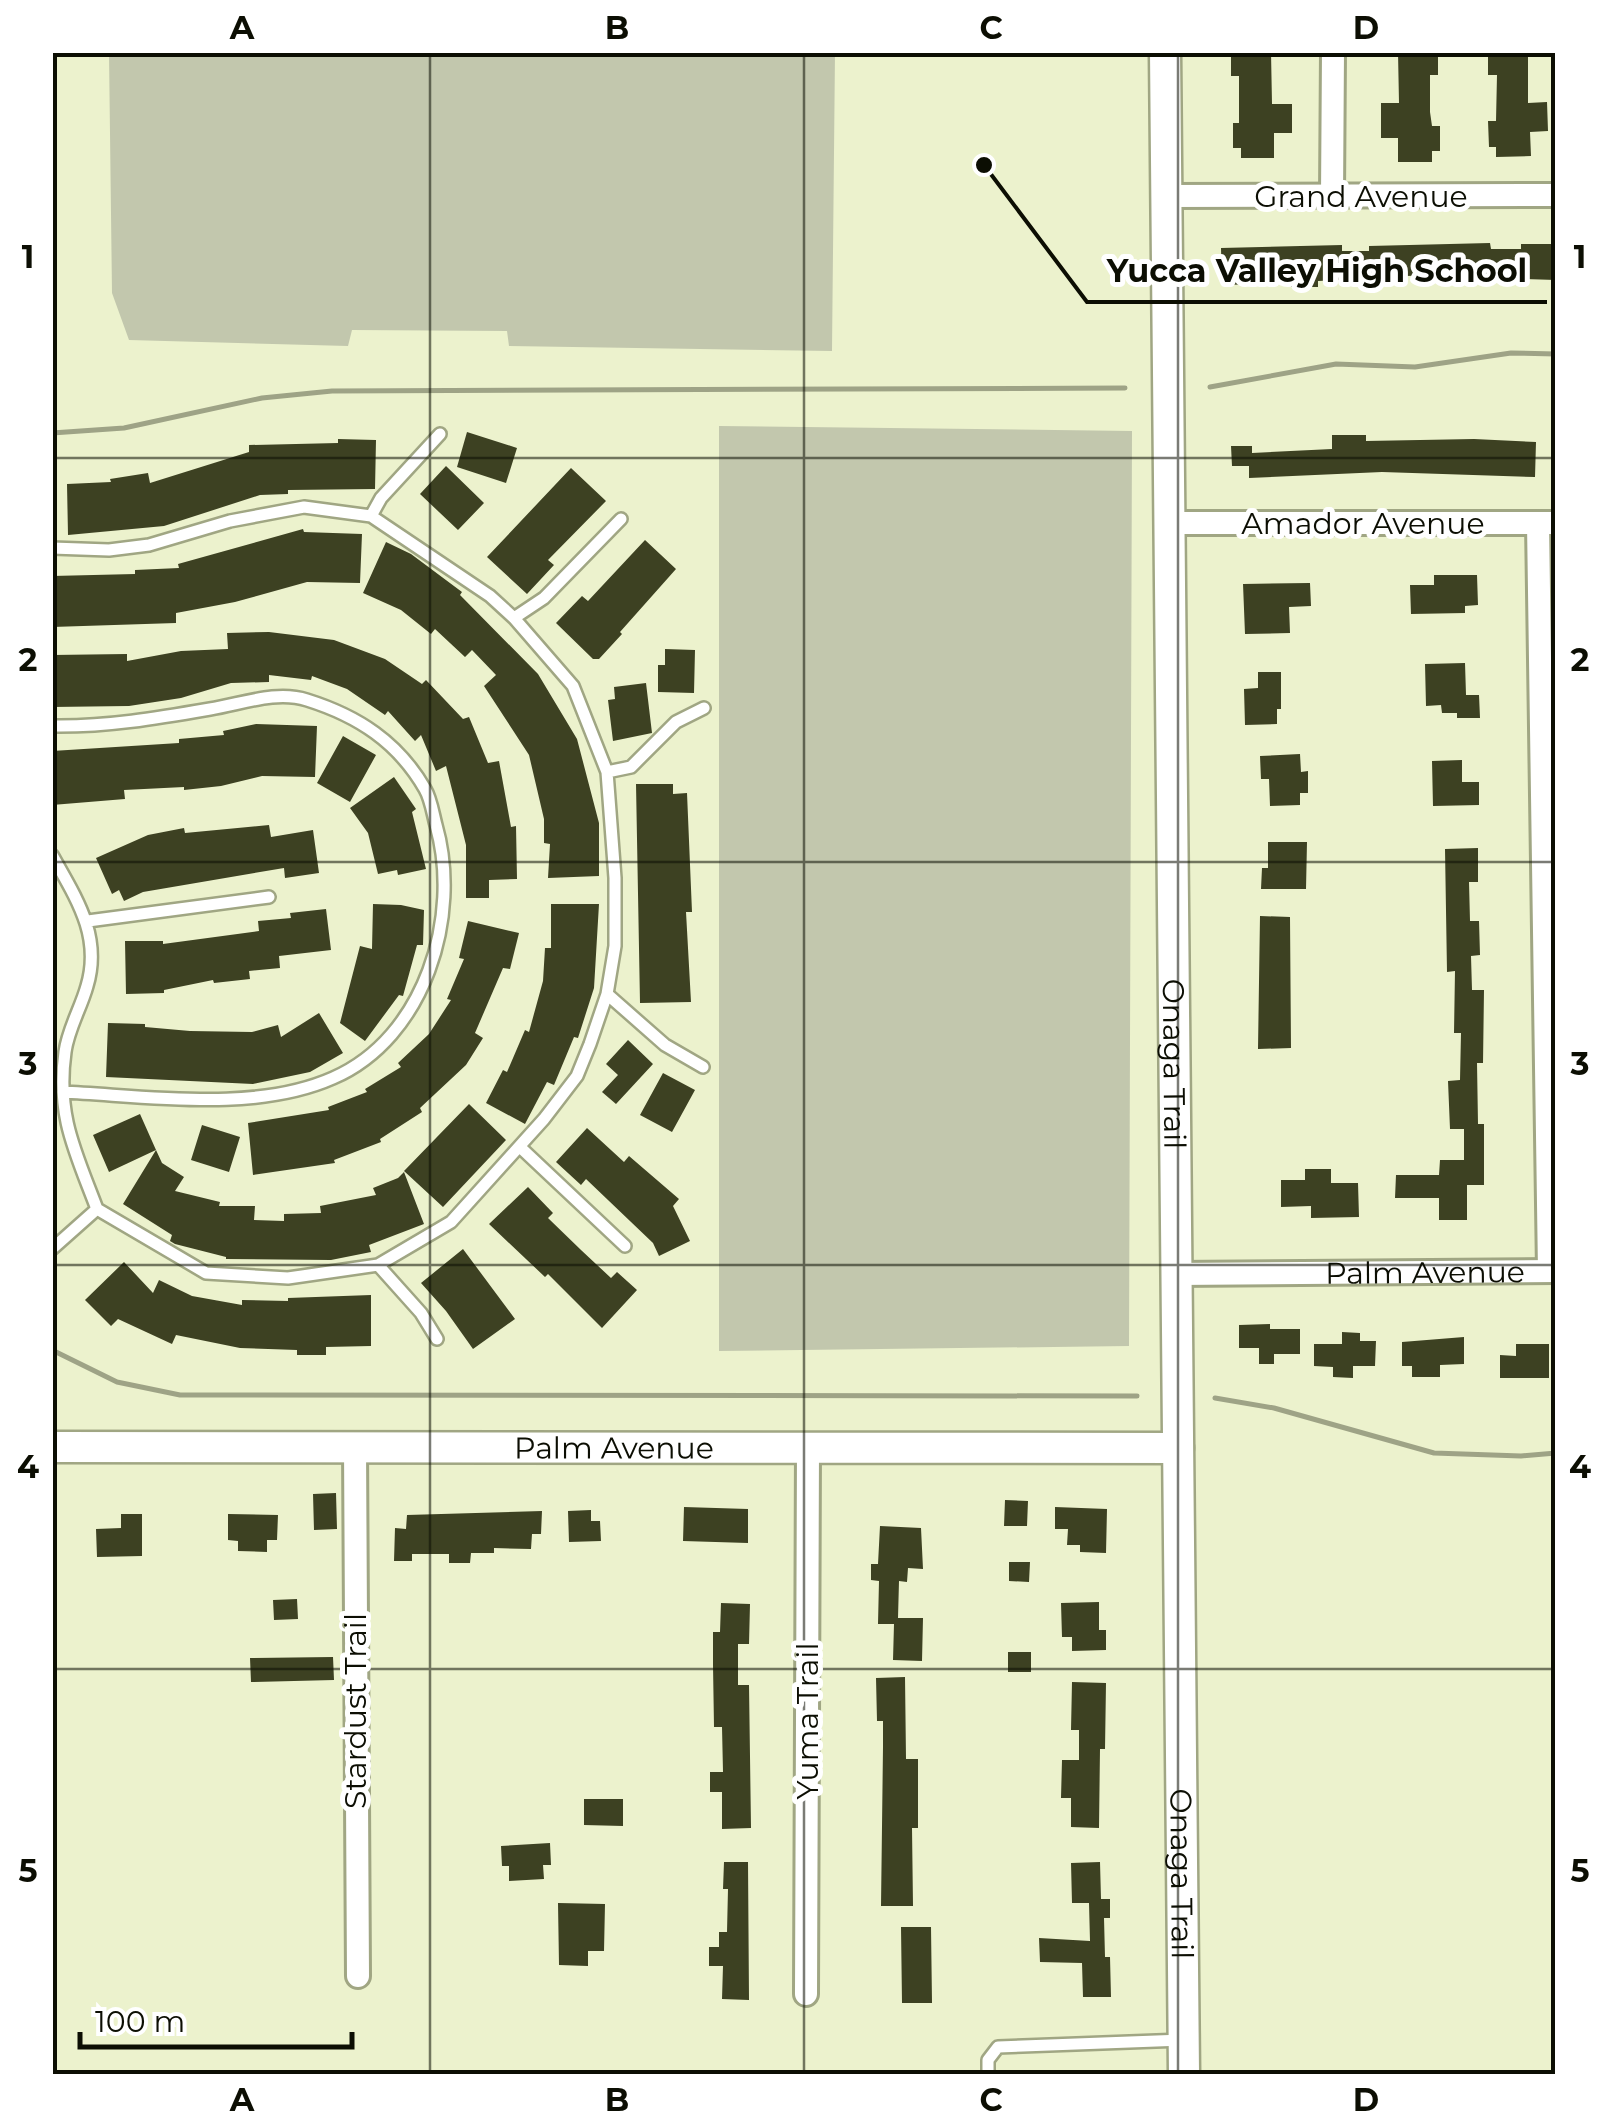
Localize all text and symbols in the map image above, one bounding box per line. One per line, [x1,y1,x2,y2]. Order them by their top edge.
text: A [229,8,255,47]
text: B [605,8,629,47]
text: C [979,8,1003,47]
text: D [1353,8,1379,47]
street label: Grand Avenue [1254,178,1468,215]
text: 1 [22,237,34,276]
text: 1 [1574,237,1586,276]
callout: Yucca Valley High School [1087,240,1547,302]
text: Yucca Valley High School [1106,251,1527,290]
street label: Amador Avenue [1241,505,1485,542]
text: 2 [19,640,37,679]
text: 2 [1571,640,1589,679]
street label: Onaga Trail [1155,978,1194,1150]
text: 3 [18,1044,37,1083]
text: 3 [1570,1044,1589,1083]
street label: Palm Avenue [1325,1253,1525,1291]
street label: Palm Avenue [514,1429,714,1466]
text: 4 [17,1447,39,1486]
text: 4 [1569,1447,1591,1486]
street label: Stardust Trail [337,1613,374,1809]
street label: Yuma Trail [789,1642,826,1800]
street label: Onaga Trail [1163,1788,1201,1959]
text: 5 [18,1851,38,1890]
text: 5 [1570,1851,1590,1890]
scale bar [80,1987,352,2049]
text: 100 m [95,2003,185,2040]
text: A [229,2080,255,2119]
text: B [605,2080,629,2119]
text: C [979,2080,1003,2119]
text: D [1353,2080,1379,2119]

